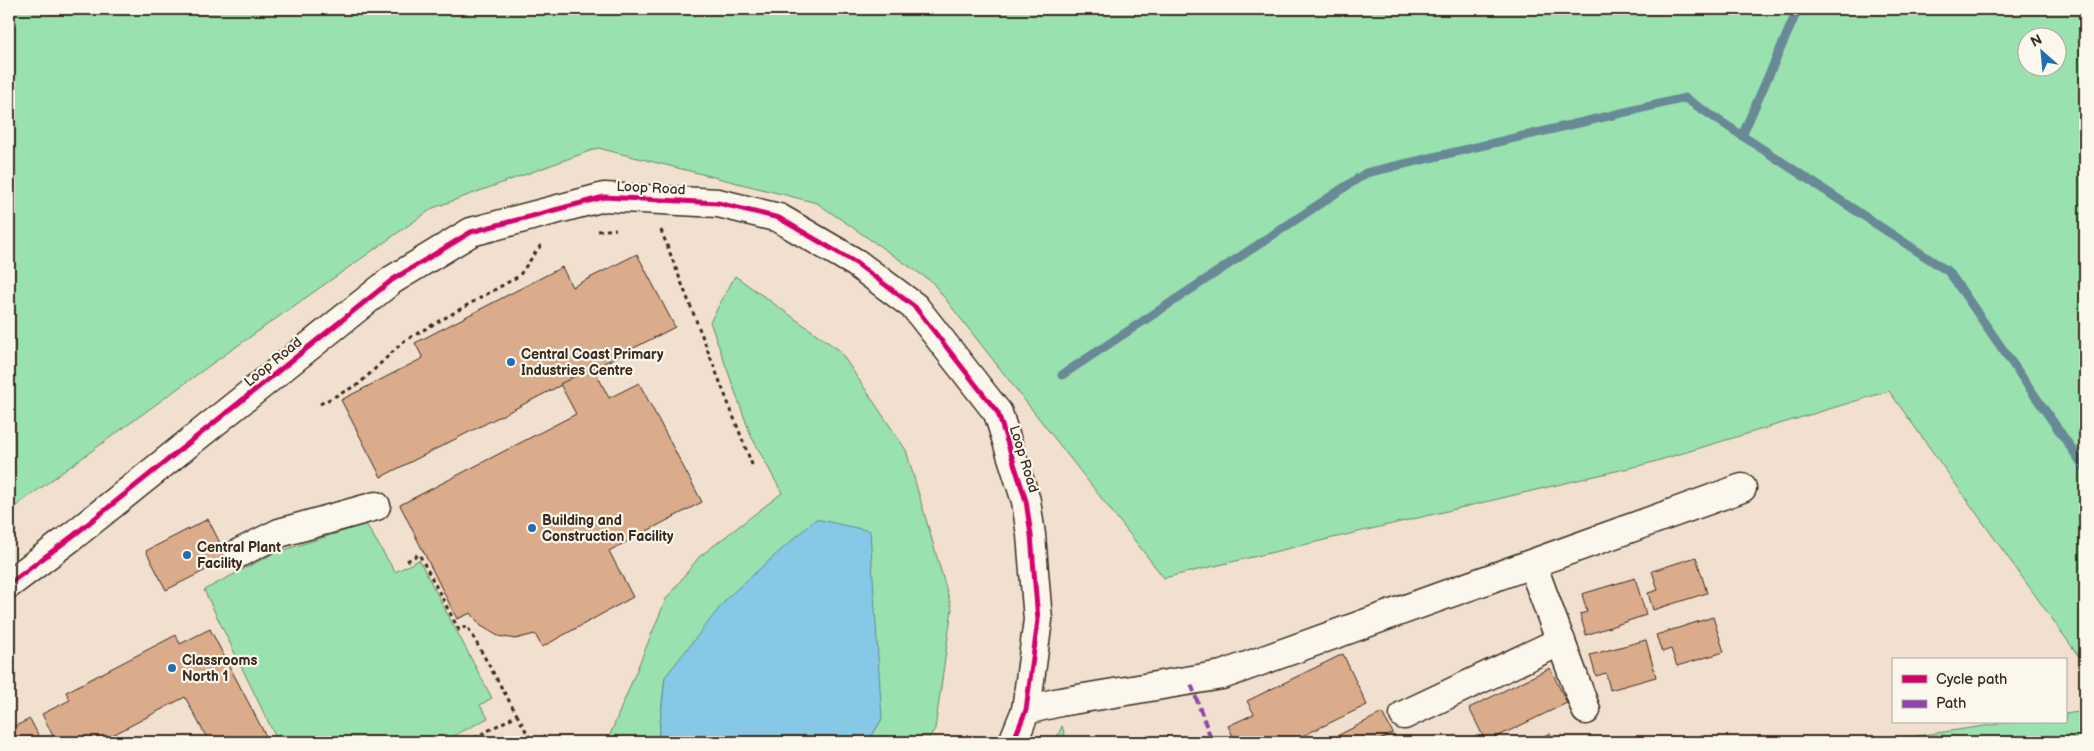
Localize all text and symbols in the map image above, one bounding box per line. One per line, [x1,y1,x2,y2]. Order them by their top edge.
north arrow [2016,28,2066,78]
text: N [2028,31,2045,51]
street label: Loop Road [616,178,686,198]
street label: Loop Road [241,334,305,390]
place label: Central Coast Primary Industries Centre [521,346,664,379]
marker: Central Coast Primary Industries Centre [505,356,517,368]
street label: Loop Road [1006,423,1042,495]
place label: Building and Construction Facility [542,512,674,545]
marker: Building and Construction Facility [526,522,538,534]
place label: Central Plant Facility [197,539,281,572]
marker: Central Plant Facility [181,549,193,561]
place label: Classrooms North 1 [182,652,257,685]
legend [1892,658,2066,724]
marker: Classrooms North 1 [166,662,178,674]
text: Cycle path [1936,670,2007,689]
text: Path [1936,694,1966,713]

